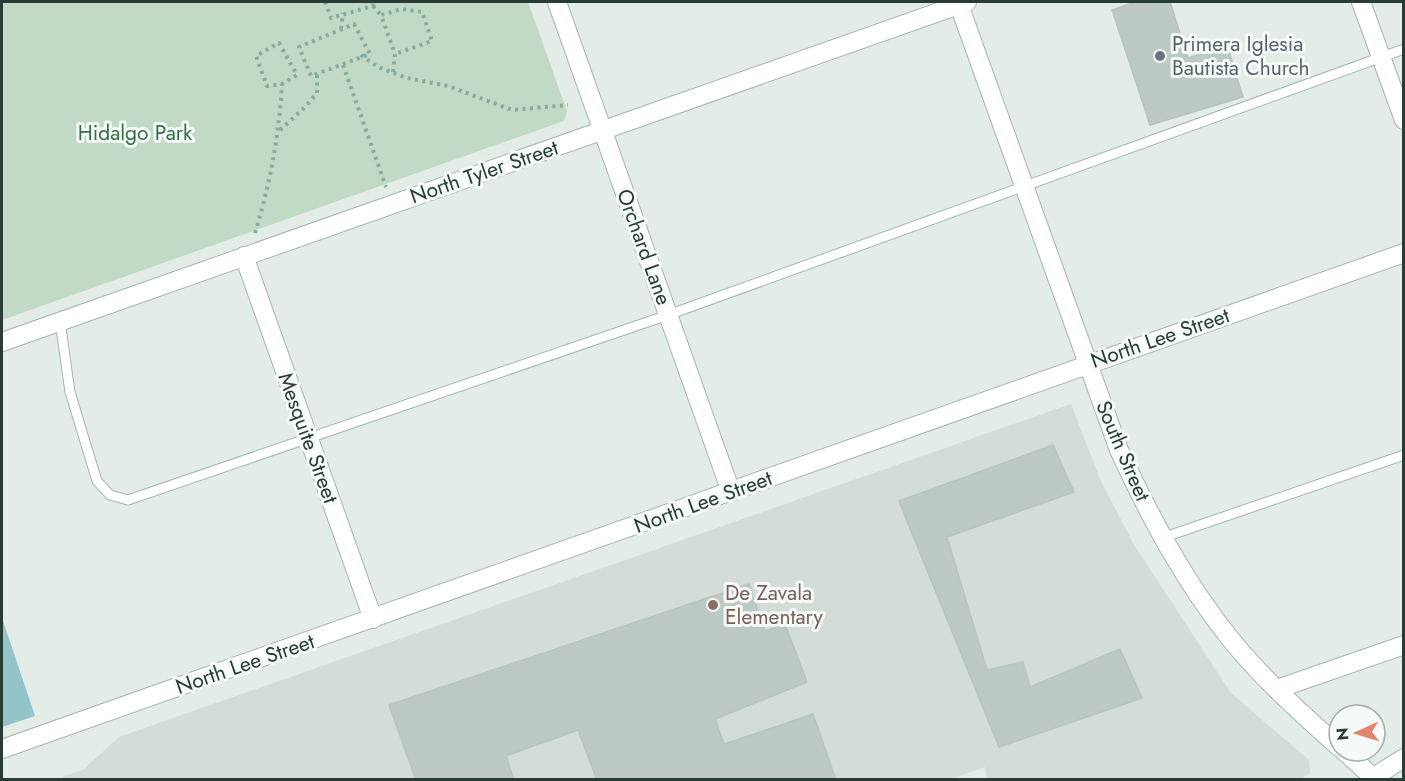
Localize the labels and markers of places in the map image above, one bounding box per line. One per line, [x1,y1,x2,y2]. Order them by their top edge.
place label: Primera Iglesia Bautista Church [1172,29,1310,83]
marker: Primera Iglesia Bautista Church [1153,49,1167,63]
place label: De Zavala Elementary [725,578,823,632]
marker: De Zavala Elementary [706,598,720,612]

